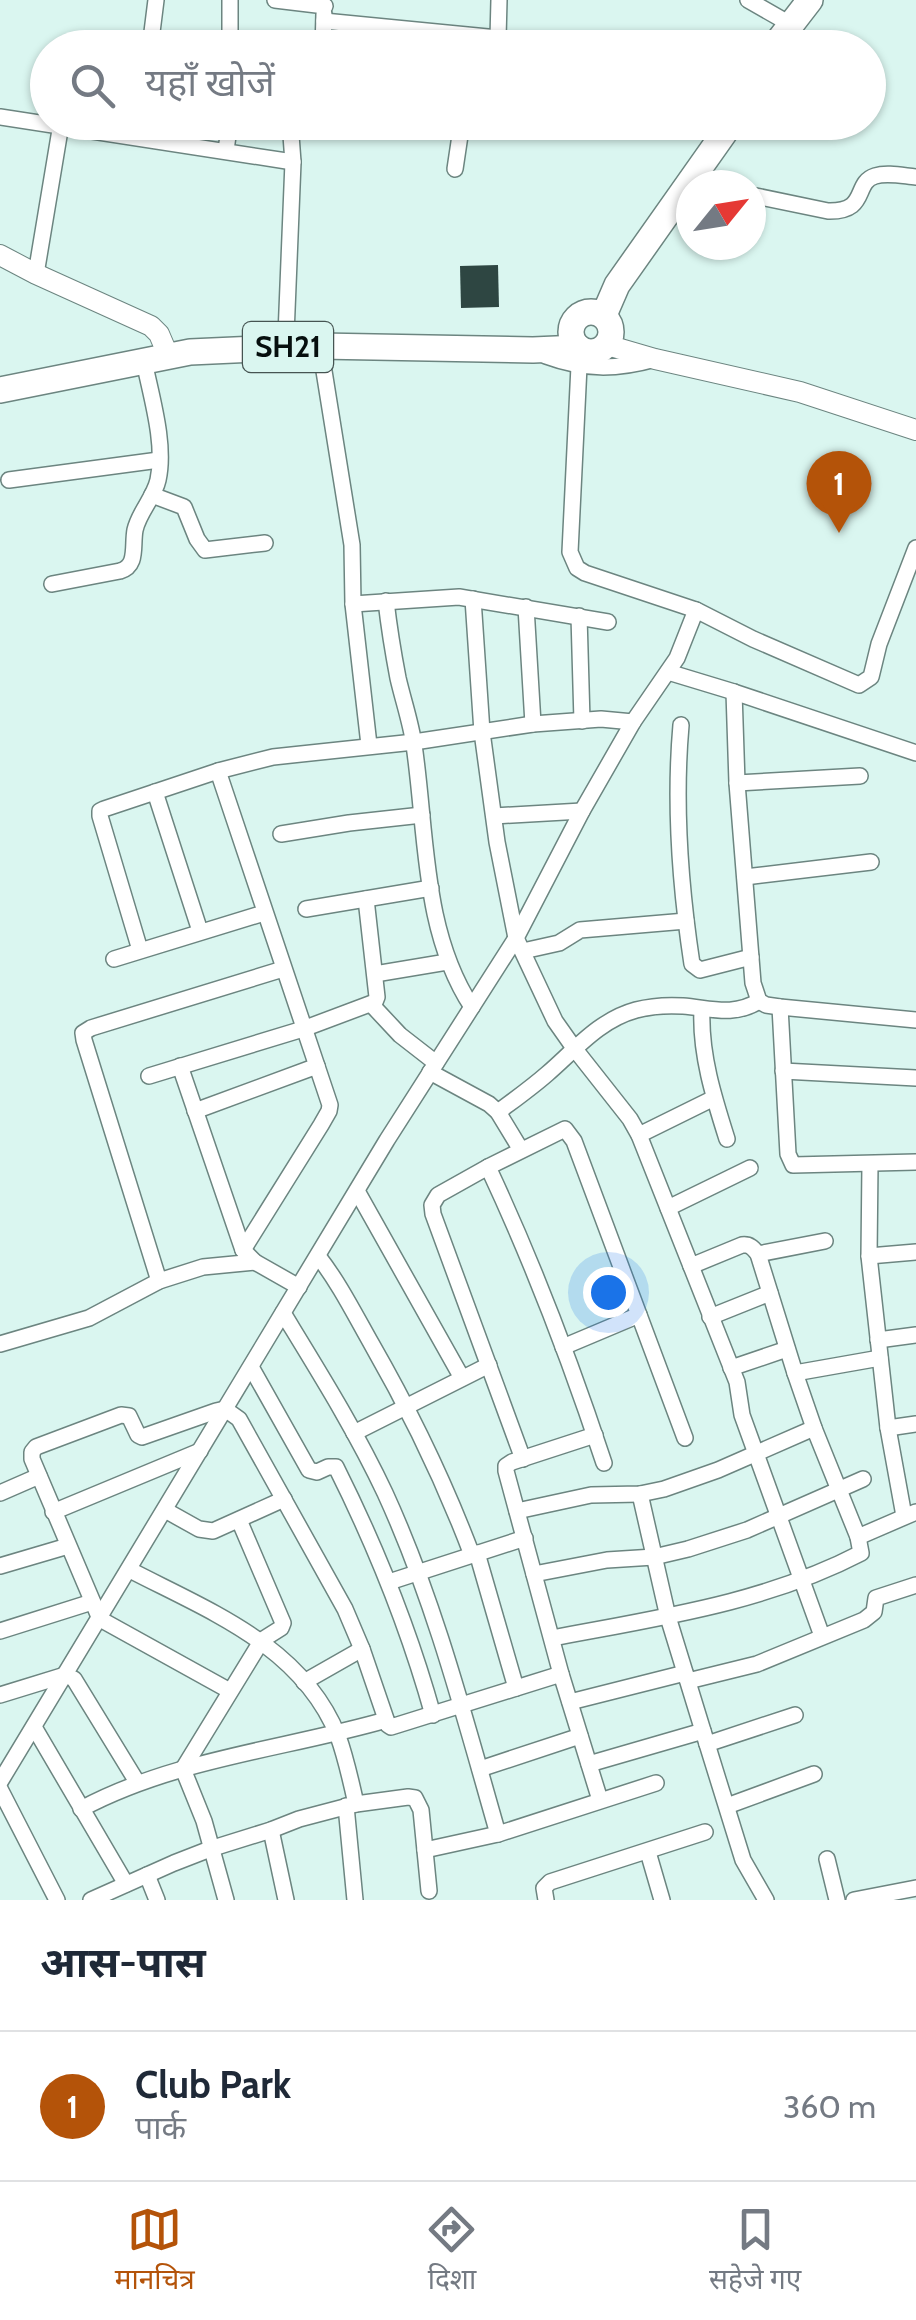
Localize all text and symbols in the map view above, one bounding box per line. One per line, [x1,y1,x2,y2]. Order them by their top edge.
search box [30,30,886,140]
icon: search [65,58,120,113]
text: यहाँ खोजें [145,59,275,106]
north arrow [676,170,766,260]
road number: SH21 [243,322,333,372]
pin: 1 [806,450,872,533]
your location [583,1267,634,1318]
text: आस-पास [40,1936,206,1988]
text: Club Park [135,2061,291,2108]
text: 1 [67,2087,78,2126]
text: 360 m [783,2087,876,2126]
text: पार्क [135,2108,186,2147]
tab: मानचित्र [115,2202,195,2300]
tab: दिशा [424,2202,479,2300]
tab: सहेजे गए [709,2202,801,2300]

